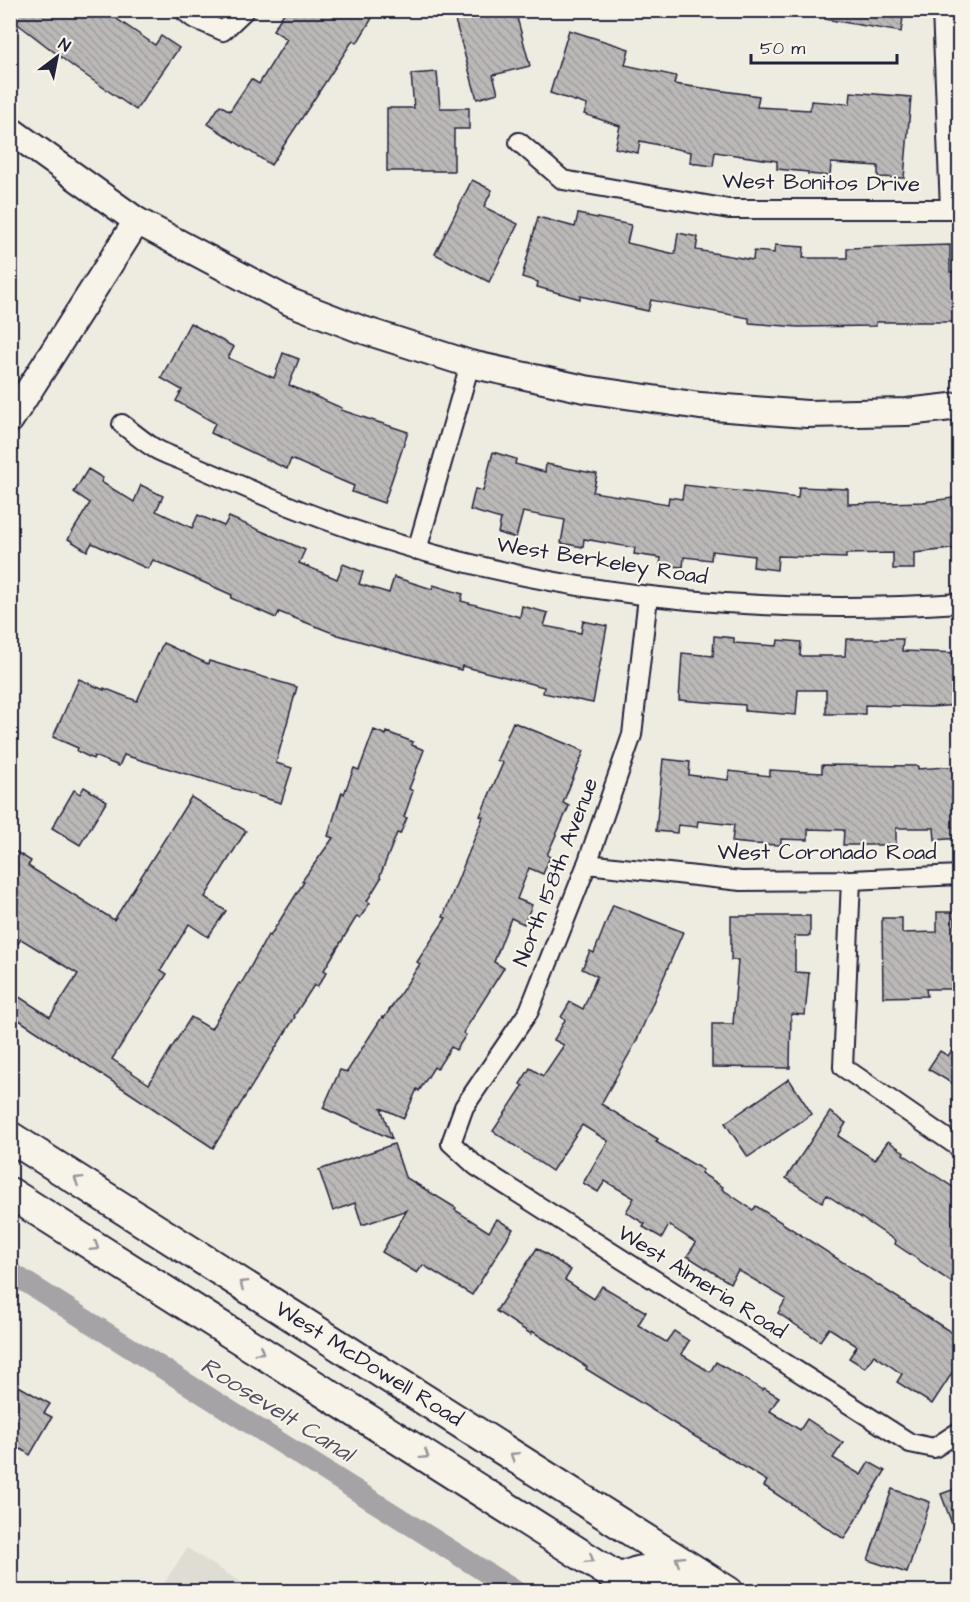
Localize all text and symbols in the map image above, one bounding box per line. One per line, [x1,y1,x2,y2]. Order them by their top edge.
north arrow [27,27,87,87]
scale bar [751,27,896,65]
text: N [54,33,75,57]
text: 50 m [760,36,805,61]
street label: West Bonitos Drive [722,166,920,200]
street label: West Berkeley Road [494,529,710,594]
street label: North 158th Avenue [506,773,606,971]
street label: West Coronado Road [718,837,937,868]
one-way arrow [74,1176,85,1187]
street label: West Almeria Road [612,1217,792,1347]
one-way arrow [89,1239,100,1250]
one-way arrow [238,1281,249,1292]
street label: West McDowell Road [269,1294,469,1434]
one-way arrow [253,1344,264,1355]
water label: Roosevelt Canal [194,1349,363,1472]
one-way arrow [418,1448,429,1459]
one-way arrow [510,1452,521,1463]
one-way arrow [584,1552,594,1564]
one-way arrow [674,1557,685,1568]

